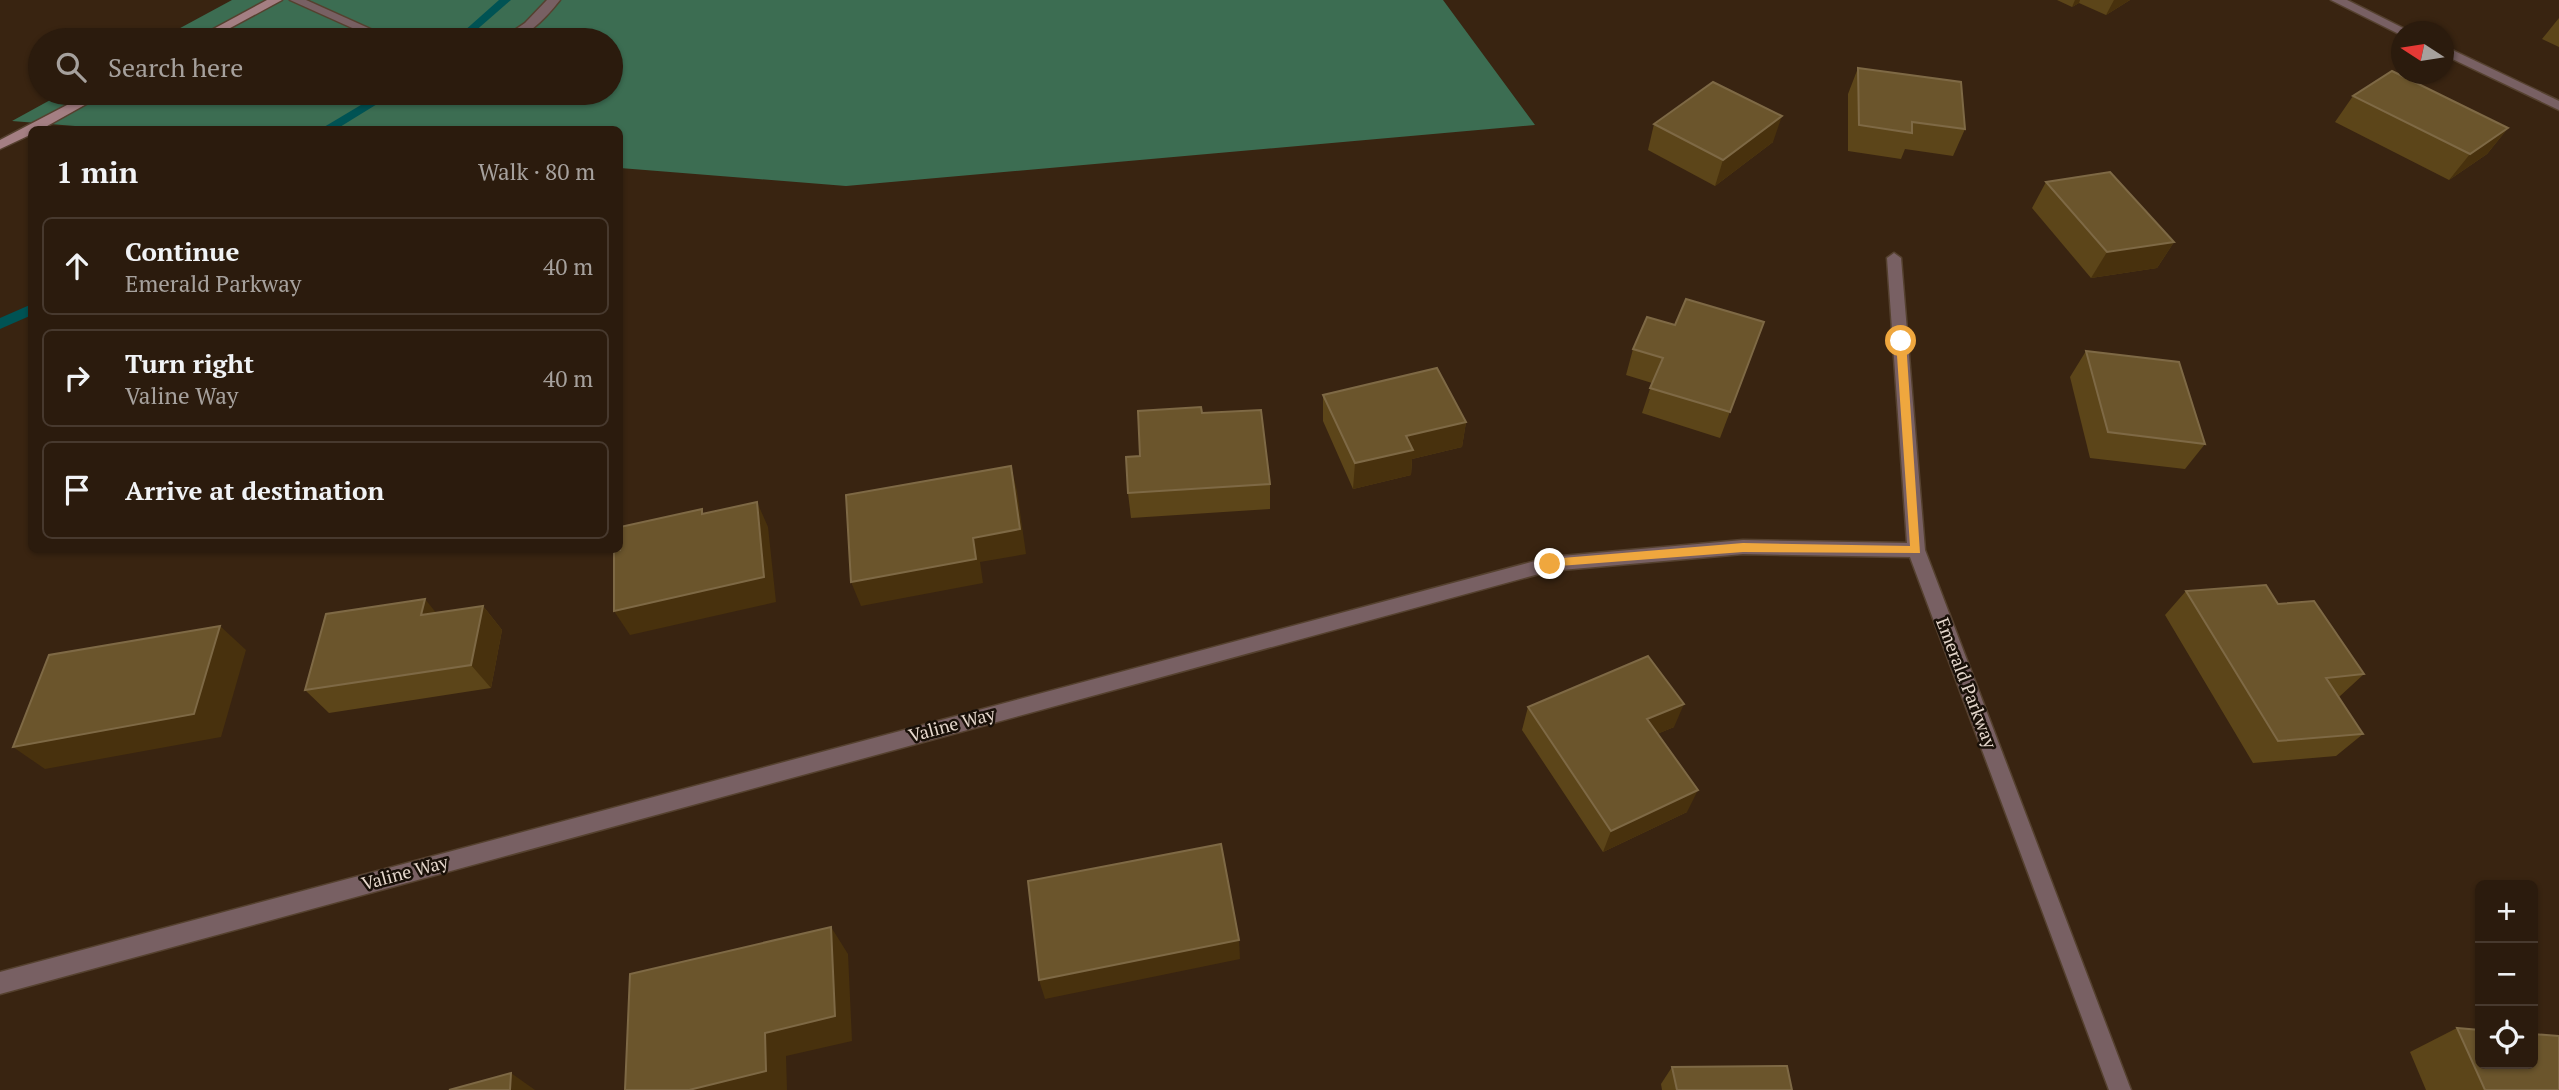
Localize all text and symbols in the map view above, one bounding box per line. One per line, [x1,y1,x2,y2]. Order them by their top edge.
north arrow [2391,21,2454,84]
search box [28,28,623,105]
icon: search [52,48,90,86]
text: Search here [108,50,243,84]
text: 1 min [56,152,138,192]
text: Walk · 80 m [478,156,595,187]
text: Continue [125,234,239,268]
icon: ahead [58,247,96,285]
text: 40 m [543,251,593,282]
text: Emerald Parkway [125,268,301,299]
route start [1885,325,1916,356]
text: Turn right [125,346,254,380]
icon: right [58,359,96,397]
text: 40 m [543,363,593,394]
text: Valine Way [125,380,238,411]
icon: arrive [58,471,96,509]
text: Arrive at destination [125,473,384,507]
route end [1534,548,1565,579]
street label: Emerald Parkway [1931,614,2003,752]
street label: Valine Way [906,701,999,747]
street label: Valine Way [359,849,452,895]
map controls [2475,880,2538,1069]
button: + [2475,880,2538,943]
button: − [2475,943,2538,1006]
button: locate [2475,1006,2538,1069]

